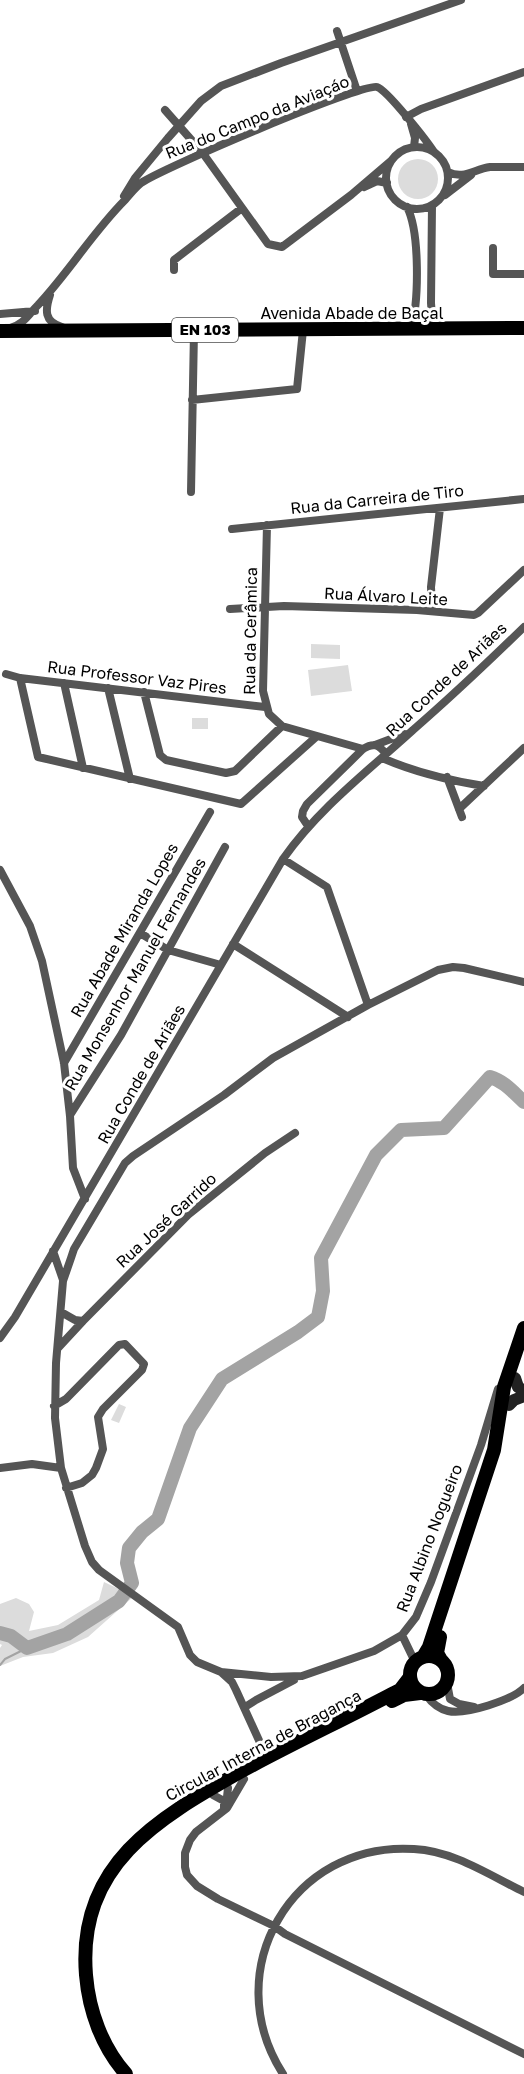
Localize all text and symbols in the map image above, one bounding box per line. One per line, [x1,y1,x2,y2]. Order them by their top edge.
street label: Rua do Campo da Aviaçáo [162,71,352,163]
street label: Avenida Abade de Baçal [260,303,444,323]
road number: EN 103 [172,318,238,342]
street label: Rua da Carreira de Tiro [289,480,465,518]
street label: Rua da Cerâmica [239,567,261,695]
street label: Rua Álvaro Leite [324,583,448,609]
street label: Rua Conde de Ariães [381,618,511,740]
street label: Rua Professor Vaz Pires [46,656,228,698]
street label: Rua Abade Miranda Lopes [66,839,182,1021]
street label: Rua Monsenhor Manuel Fernandes [60,854,210,1094]
street label: Rua Conde de Ariães [93,1001,189,1147]
street label: Rua José Garrido [112,1168,220,1272]
street label: Rua Albino Nogueiro [392,1461,466,1615]
street label: Circular Interna de Bragança [162,1685,364,1805]

